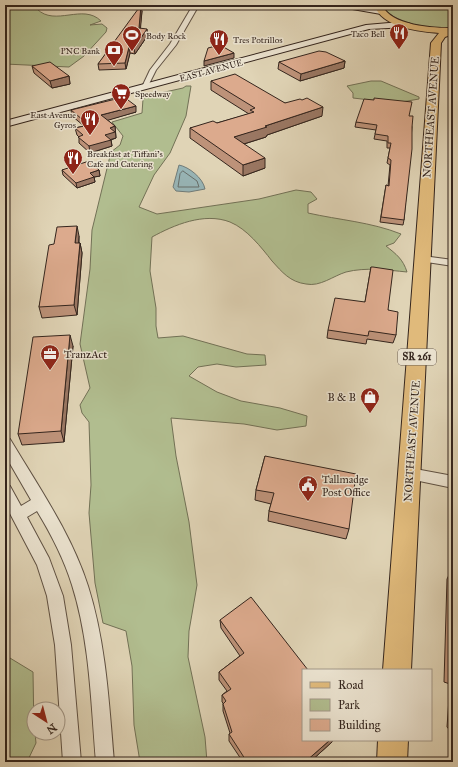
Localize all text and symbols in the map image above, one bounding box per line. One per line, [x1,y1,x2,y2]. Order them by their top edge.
restaurant icon: Taco Bell [388,22,410,50]
sports icon: Body Rock [121,24,143,52]
restaurant icon: Tres Potrillos [208,28,230,56]
place label: Taco Bell [351,28,386,39]
place label: Body Rock [146,30,187,41]
place label: Tres Potrillos [233,34,283,45]
bank icon: PNC Bank [103,39,125,67]
place label: PNC Bank [60,45,101,56]
street label: EAST AVENUE [178,56,244,84]
street label: NORTHEAST AVENUE [420,56,442,178]
supermarket icon: Speedway [110,82,132,110]
place label: Speedway [135,88,171,99]
restaurant icon: East Avenue Gyros [79,108,101,136]
place label: East Avenue Gyros [30,109,76,130]
restaurant icon: Breakfast at Tiffani's Cafe and Catering [62,147,84,175]
place label: Breakfast at Tiffani's Cafe and Catering [87,148,163,170]
office icon: TranzAct [39,343,61,371]
place label: TranzAct [64,348,107,361]
road number: SR 261 [398,349,436,365]
street label: NORTHEAST AVENUE [401,380,423,502]
shop icon: B & B [359,386,381,414]
place label: B & B [327,391,356,404]
place label: Tallmadge Post Office [322,473,371,499]
public building icon: Tallmadge Post Office [297,474,319,502]
legend [302,669,432,741]
text: Road [338,678,364,692]
text: Park [338,698,360,712]
north arrow [26,701,66,741]
text: Building [338,718,381,733]
text: N [43,721,59,737]

